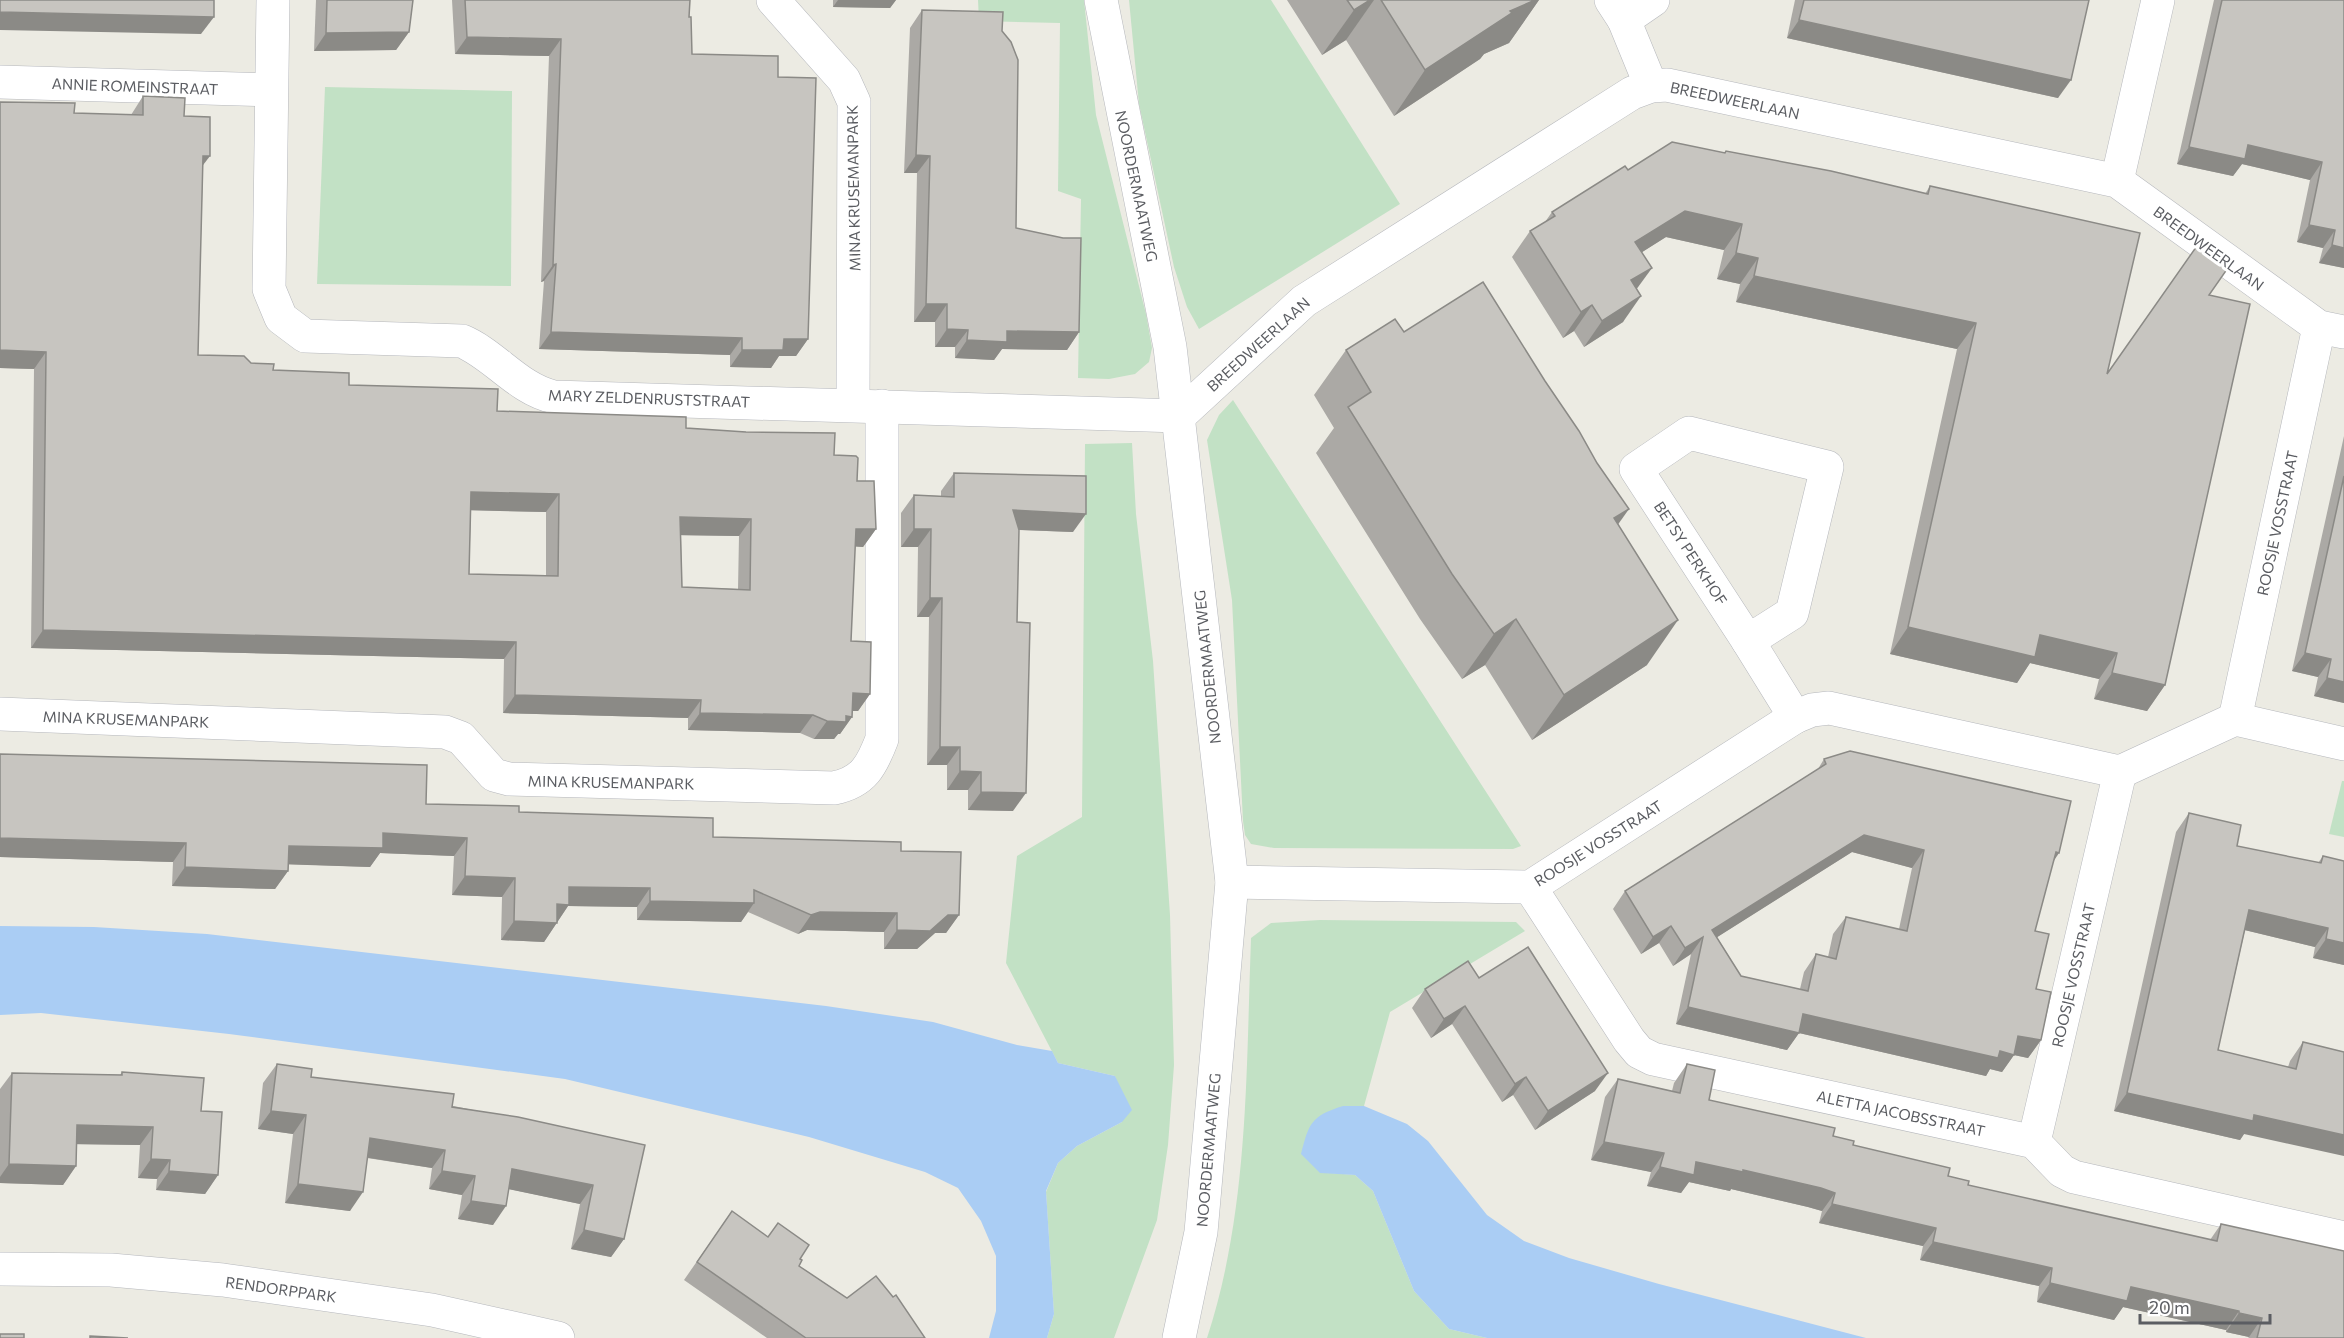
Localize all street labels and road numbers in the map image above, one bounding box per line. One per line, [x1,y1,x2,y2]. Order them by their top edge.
street label: ANNIE ROMEINSTRAAT [51,74,219,98]
street label: BREEDWEERLAAN [1669,77,1801,123]
street label: MINA KRUSEMANPARK [843,105,863,271]
street label: NOORDERMAATWEG [1112,109,1162,263]
street label: BREEDWEERLAAN [2150,202,2268,294]
street label: BREEDWEERLAAN [1203,293,1313,395]
street label: MARY ZELDENRUSTSTRAAT [548,385,751,411]
street label: ROOSJE VOSSTRAAT [2253,449,2301,597]
street label: BETSY PERKHOF [1651,498,1731,608]
street label: NOORDERMAATWEG [1190,589,1224,745]
street label: MINA KRUSEMANPARK [42,707,210,731]
street label: MINA KRUSEMANPARK [528,772,694,792]
street label: ROOSJE VOSSTRAAT [1531,796,1666,890]
street label: ROOSJE VOSSTRAAT [2048,901,2098,1049]
street label: NOORDERMAATWEG [1192,1072,1224,1228]
street label: ALETTA JACOBSSTRAAT [1815,1086,1987,1140]
street label: RENDORPPARK [224,1272,338,1306]

